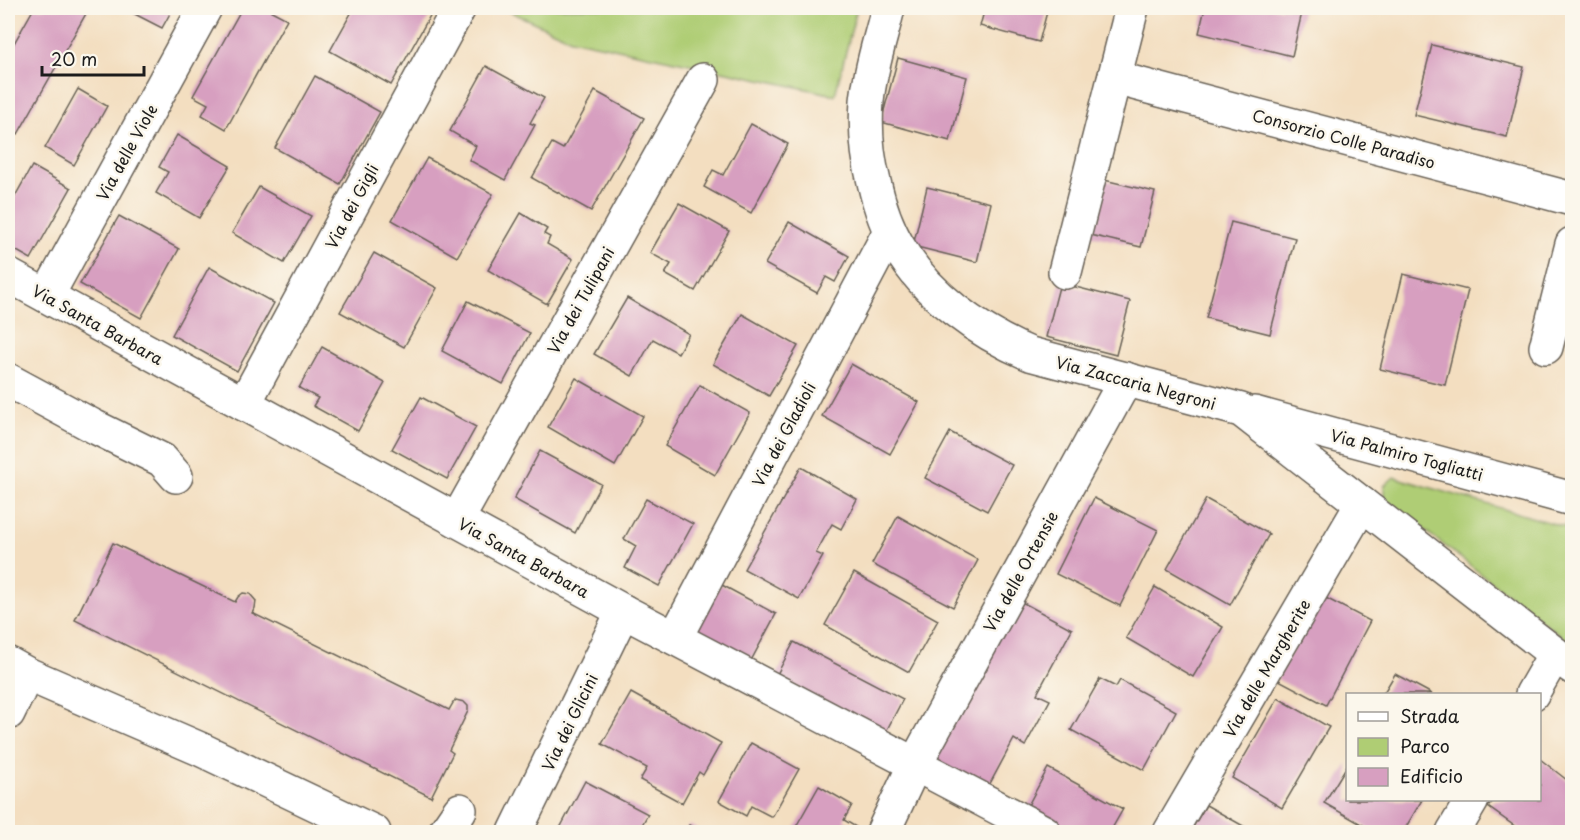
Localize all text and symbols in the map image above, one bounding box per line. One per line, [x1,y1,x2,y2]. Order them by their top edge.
scale bar [42,39,144,77]
text: 20 m [51,45,97,72]
street label: Via delle Viole [90,99,162,205]
street label: Consorzio Colle Paradiso [1250,102,1438,174]
street label: Via dei Gigli [318,159,384,253]
street label: Via dei Tulipani [541,242,619,358]
street label: Via Santa Barbara [28,278,168,370]
street label: Via Zaccaria Negroni [1053,349,1219,415]
street label: Via dei Gladioli [745,377,821,491]
street label: Via Palmiro Togliatti [1328,422,1486,486]
street label: Via delle Ortensie [977,506,1063,636]
street label: Via Santa Barbara [454,511,594,603]
street label: Via delle Margherite [1216,594,1316,742]
street label: Via dei Glicini [535,669,603,775]
legend [1346,693,1541,801]
text: Strada [1400,702,1460,729]
text: Parco [1400,732,1450,759]
text: Edificio [1400,762,1463,789]

